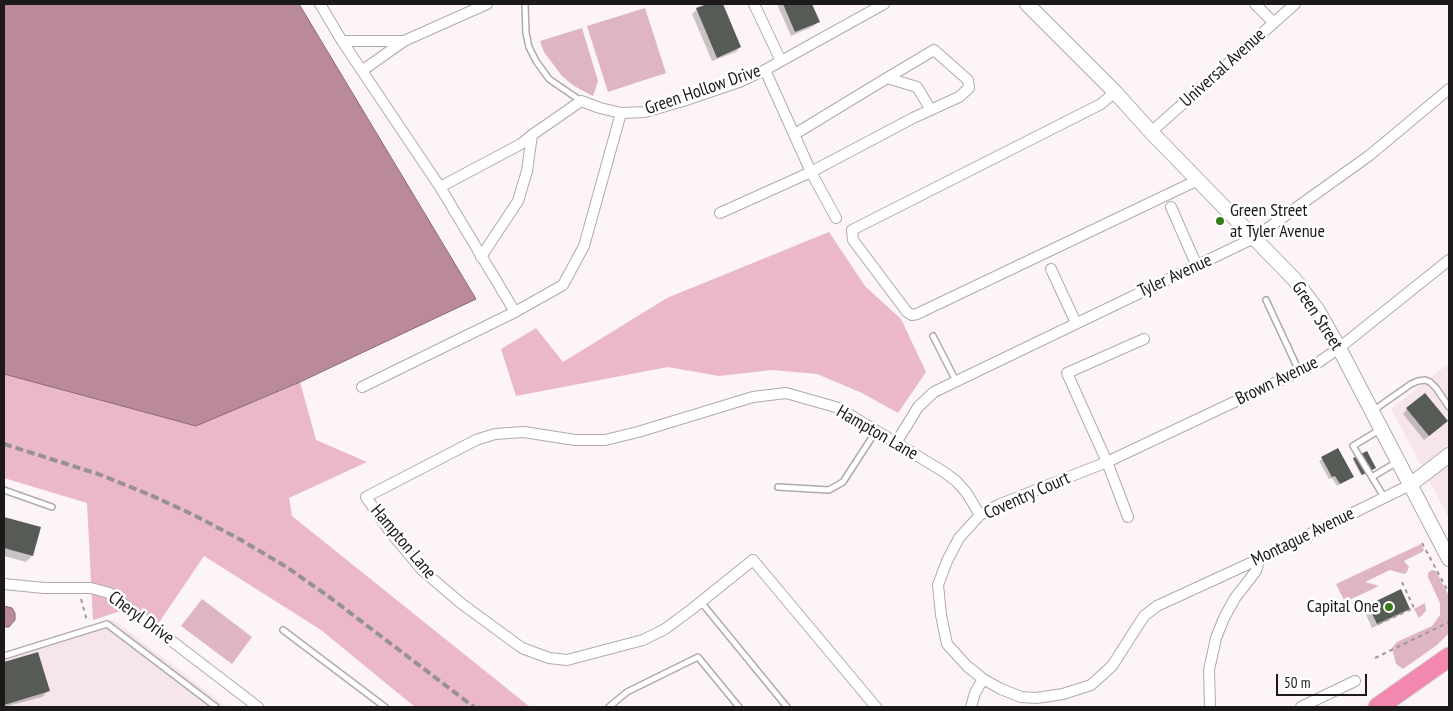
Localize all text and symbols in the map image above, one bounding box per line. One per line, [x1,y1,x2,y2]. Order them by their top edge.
street label: Universal Avenue [1176,24,1270,112]
street label: Green Hollow Drive [642,60,764,120]
place label: Green Street at Tyler Avenue [1230,200,1325,242]
marker: Green Street at Tyler Avenue [1214,215,1226,227]
street label: Tyler Avenue [1135,250,1215,302]
street label: Green Street [1287,278,1347,354]
street label: Brown Avenue [1232,352,1322,410]
street label: Hampton Lane [832,401,922,465]
street label: Coventry Court [981,467,1073,525]
street label: Hampton Lane [366,500,440,584]
street label: Montague Avenue [1248,503,1358,571]
street label: Cheryl Drive [104,587,178,649]
place label: Capital One [1307,596,1379,618]
marker: Capital One [1383,601,1395,613]
scale bar [1278,664,1369,696]
text: 50 m [1284,673,1310,692]

